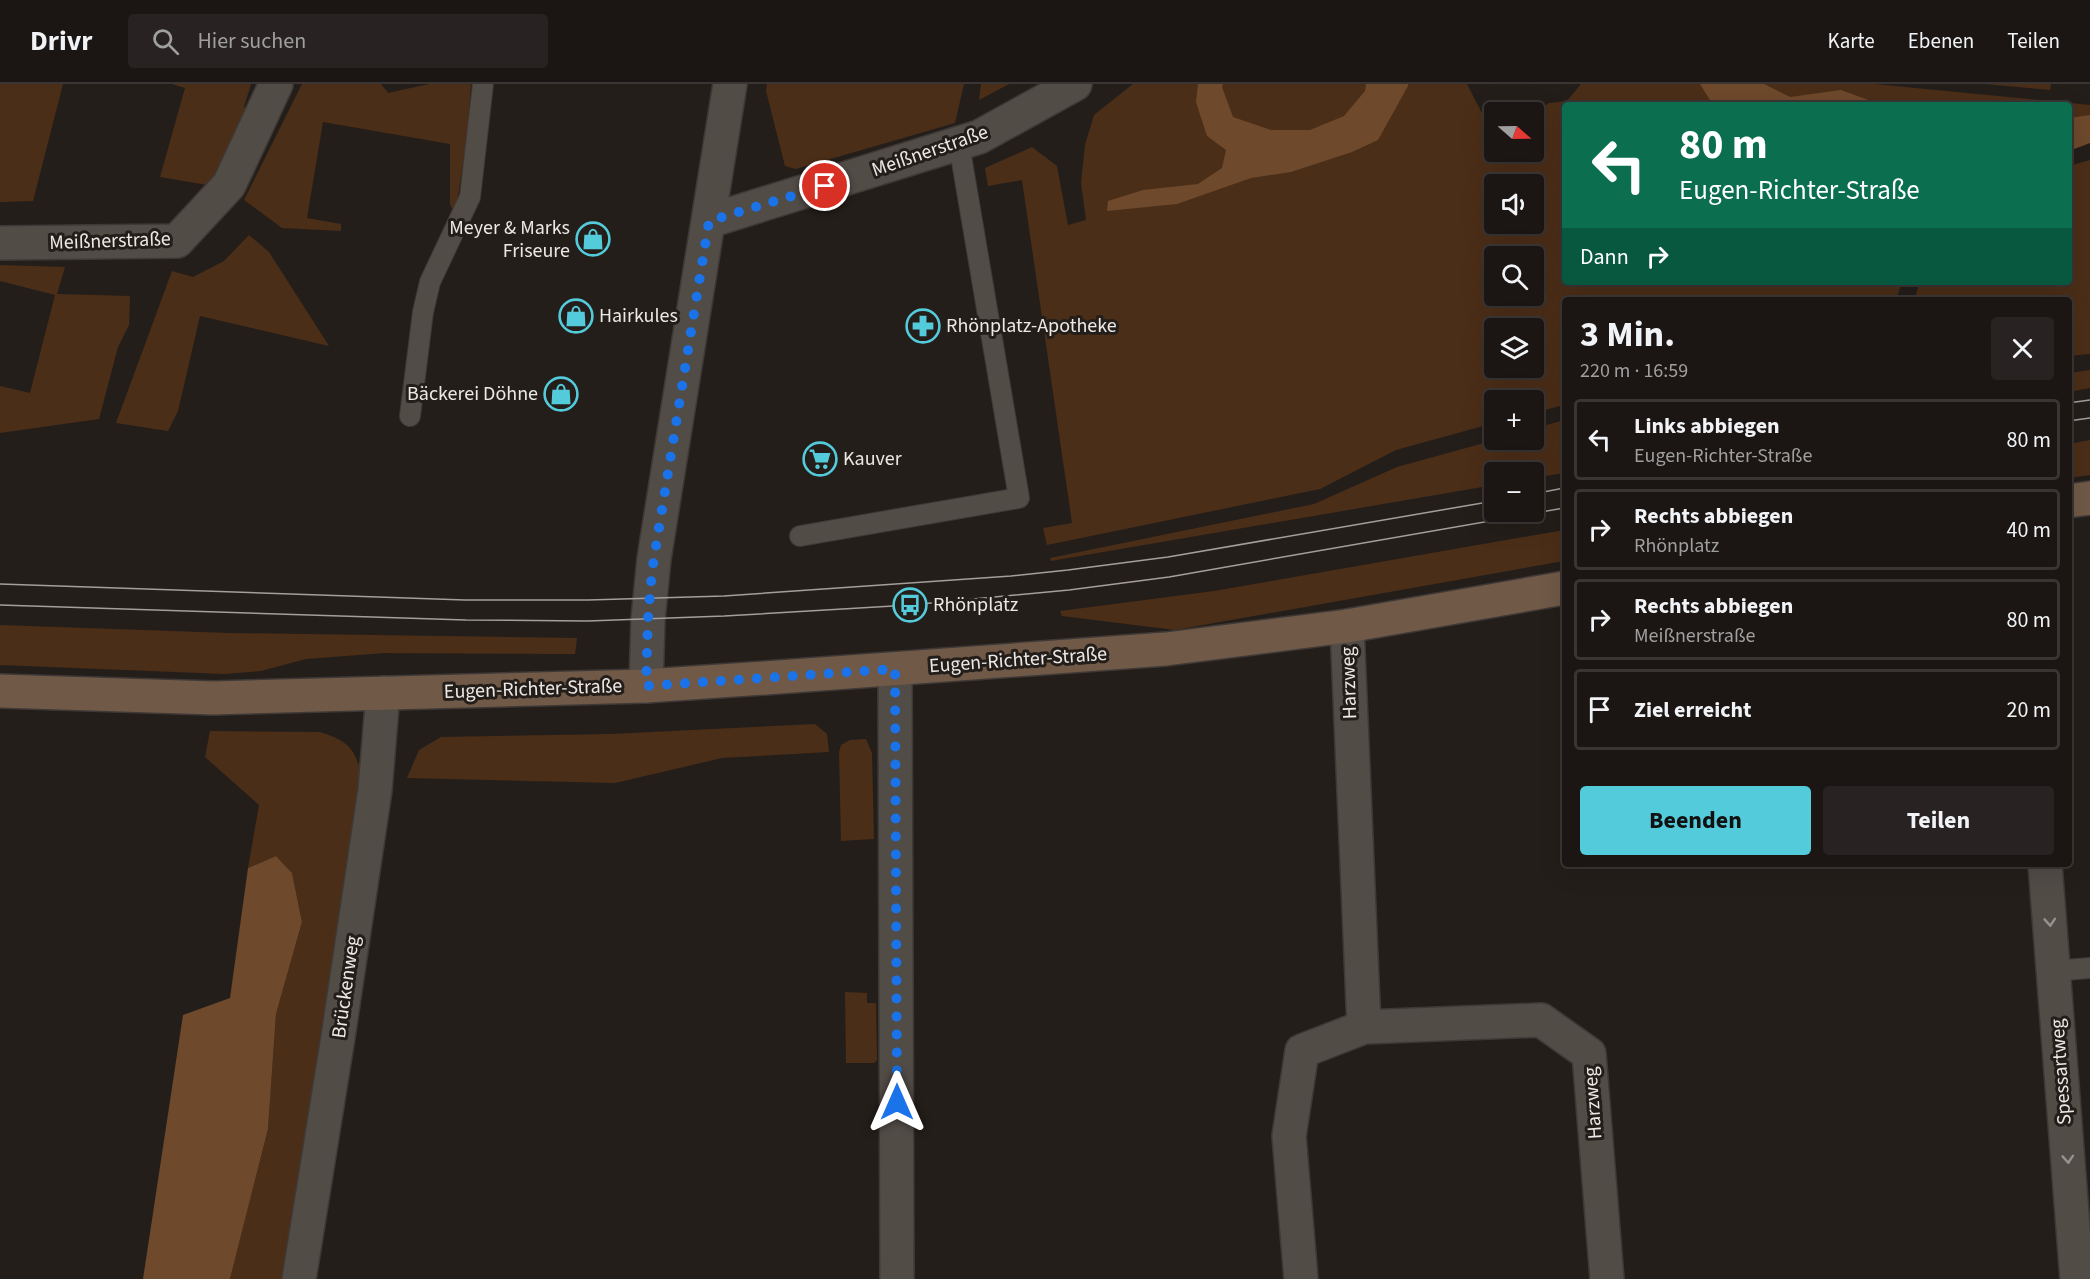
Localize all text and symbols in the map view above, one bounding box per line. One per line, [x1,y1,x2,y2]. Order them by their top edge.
search box [128,14,548,68]
text: Drivr [30,21,92,61]
icon: search [149,25,182,58]
text: Hier suchen [197,25,306,57]
text: Karte [1828,26,1875,56]
text: Ebenen [1908,26,1974,56]
text: Teilen [2007,26,2060,56]
north arrow [1484,102,1544,162]
map controls [1484,102,1544,522]
text: 80 m [1679,115,1768,175]
street label: Meißnerstraße [868,118,992,184]
icon: left [1580,126,1658,204]
pin [799,160,850,211]
icon: arrive [808,169,841,202]
text: Eugen-Richter-Straße [1679,171,1920,210]
button: sound [1484,174,1544,234]
place label: Meyer & Marks Friseure [449,214,570,265]
shop icon: Meyer & Marks Friseure [575,221,611,257]
street label: Meißnerstraße [49,225,171,257]
icon: right [1641,240,1674,273]
text: Dann [1580,241,1629,273]
button: search [1484,246,1544,306]
shop icon: Hairkules [558,298,594,334]
place label: Hairkules [599,302,678,330]
pharmacy icon: Rhönplatz-Apotheke [905,308,941,344]
text: 3 Min. [1580,309,1675,360]
place label: Rhönplatz-Apotheke [946,312,1117,340]
button: close [1991,317,2054,380]
button: layers [1484,318,1544,378]
text: 220 m · 16:59 [1580,357,1688,385]
shop icon: Bäckerei Döhne [543,376,579,412]
place label: Bäckerei Döhne [407,380,538,408]
button: + [1484,390,1544,450]
text: Links abbiegen [1634,410,1780,442]
icon: left [1583,423,1616,456]
text: 80 m [2006,424,2051,456]
supermarket icon: Kauver [802,441,838,477]
text: Eugen-Richter-Straße [1634,442,1812,470]
place label: Kauver [843,445,902,473]
button: − [1484,462,1544,522]
text: Rechts abbiegen [1634,500,1793,532]
icon: right [1583,513,1616,546]
text: 40 m [2006,514,2051,546]
text: Rhönplatz [1634,532,1719,560]
bus stop icon: Rhönplatz [892,587,928,623]
text: Rechts abbiegen [1634,590,1793,622]
place label: Rhönplatz [933,591,1018,619]
icon: right [1583,603,1616,636]
text: 80 m [2006,604,2051,636]
text: Meißnerstraße [1634,622,1755,650]
street label: Eugen-Richter-Straße [928,640,1108,680]
street label: Harzweg [1334,646,1364,720]
street label: Eugen-Richter-Straße [443,672,623,706]
icon: arrive [1583,693,1616,726]
text: Ziel erreicht [1634,694,1752,726]
text: 20 m [2006,694,2051,726]
button: Beenden [1580,786,1811,855]
button: Teilen [1823,786,2054,855]
one-way arrow [2043,918,2056,927]
street label: Brückenweg [325,934,367,1040]
street label: Spessartweg [2043,1018,2079,1126]
street label: Harzweg [1577,1066,1609,1140]
position arrow [865,1070,929,1134]
one-way arrow [2061,1154,2074,1163]

